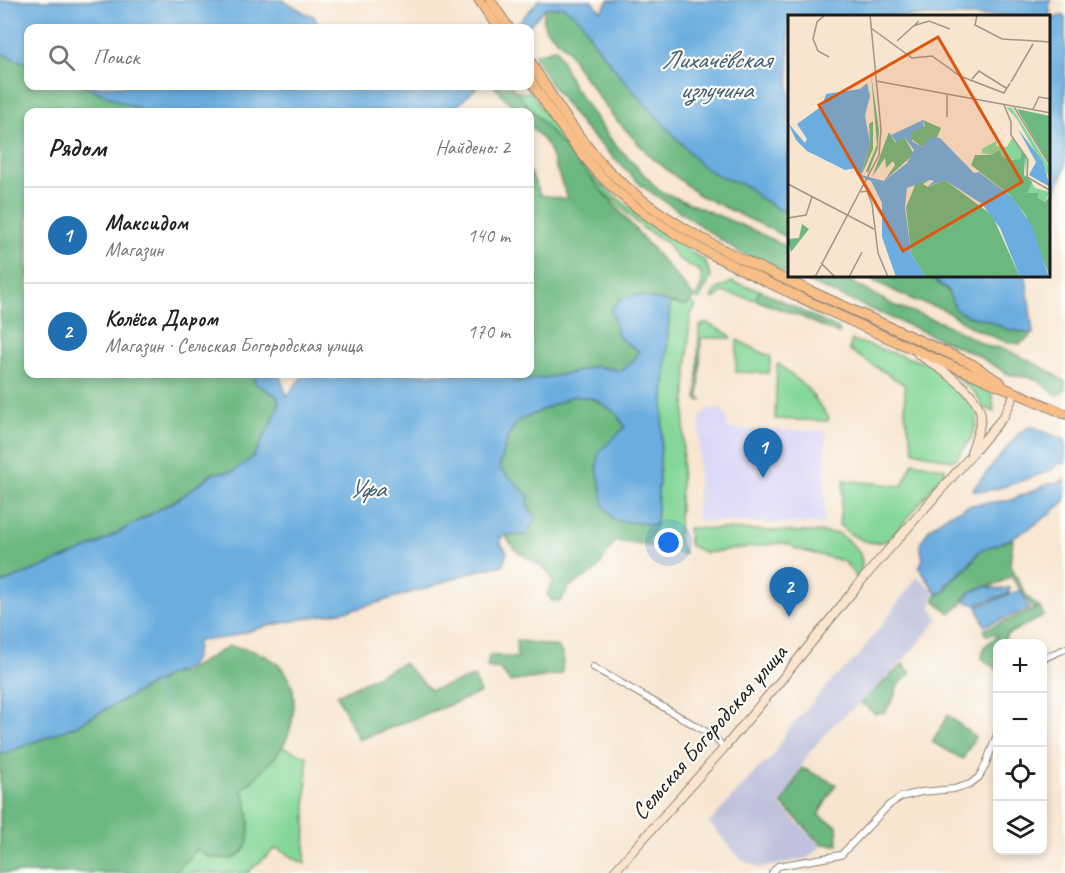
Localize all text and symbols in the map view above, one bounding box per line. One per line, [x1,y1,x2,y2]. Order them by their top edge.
inset map [788,15,1050,278]
search box [24,24,534,90]
icon: search [45,41,78,74]
text: Поиск [93,43,139,71]
water label: Лихачёвская излучина [662,43,774,106]
text: Рядом [48,131,106,164]
text: Найдено: 2 [435,135,510,160]
text: Максидом [105,209,188,237]
text: 1 [63,223,72,248]
text: 140 m [467,223,510,248]
text: Магазин [105,237,163,262]
text: Колёса Даром [105,305,218,333]
text: 2 [63,319,72,344]
text: 170 m [467,319,510,344]
text: Магазин · Сельская Богородская улица [105,333,362,358]
pin: 1 [744,428,783,478]
water label: Уфа [349,472,388,505]
your location [654,528,683,557]
pin: 2 [770,568,808,617]
street label: Сельская Богородская улица [625,637,794,826]
map controls [993,639,1047,855]
button: + [993,639,1047,693]
button: − [993,693,1047,747]
button: locate [993,747,1047,801]
button: layers [993,801,1047,855]

